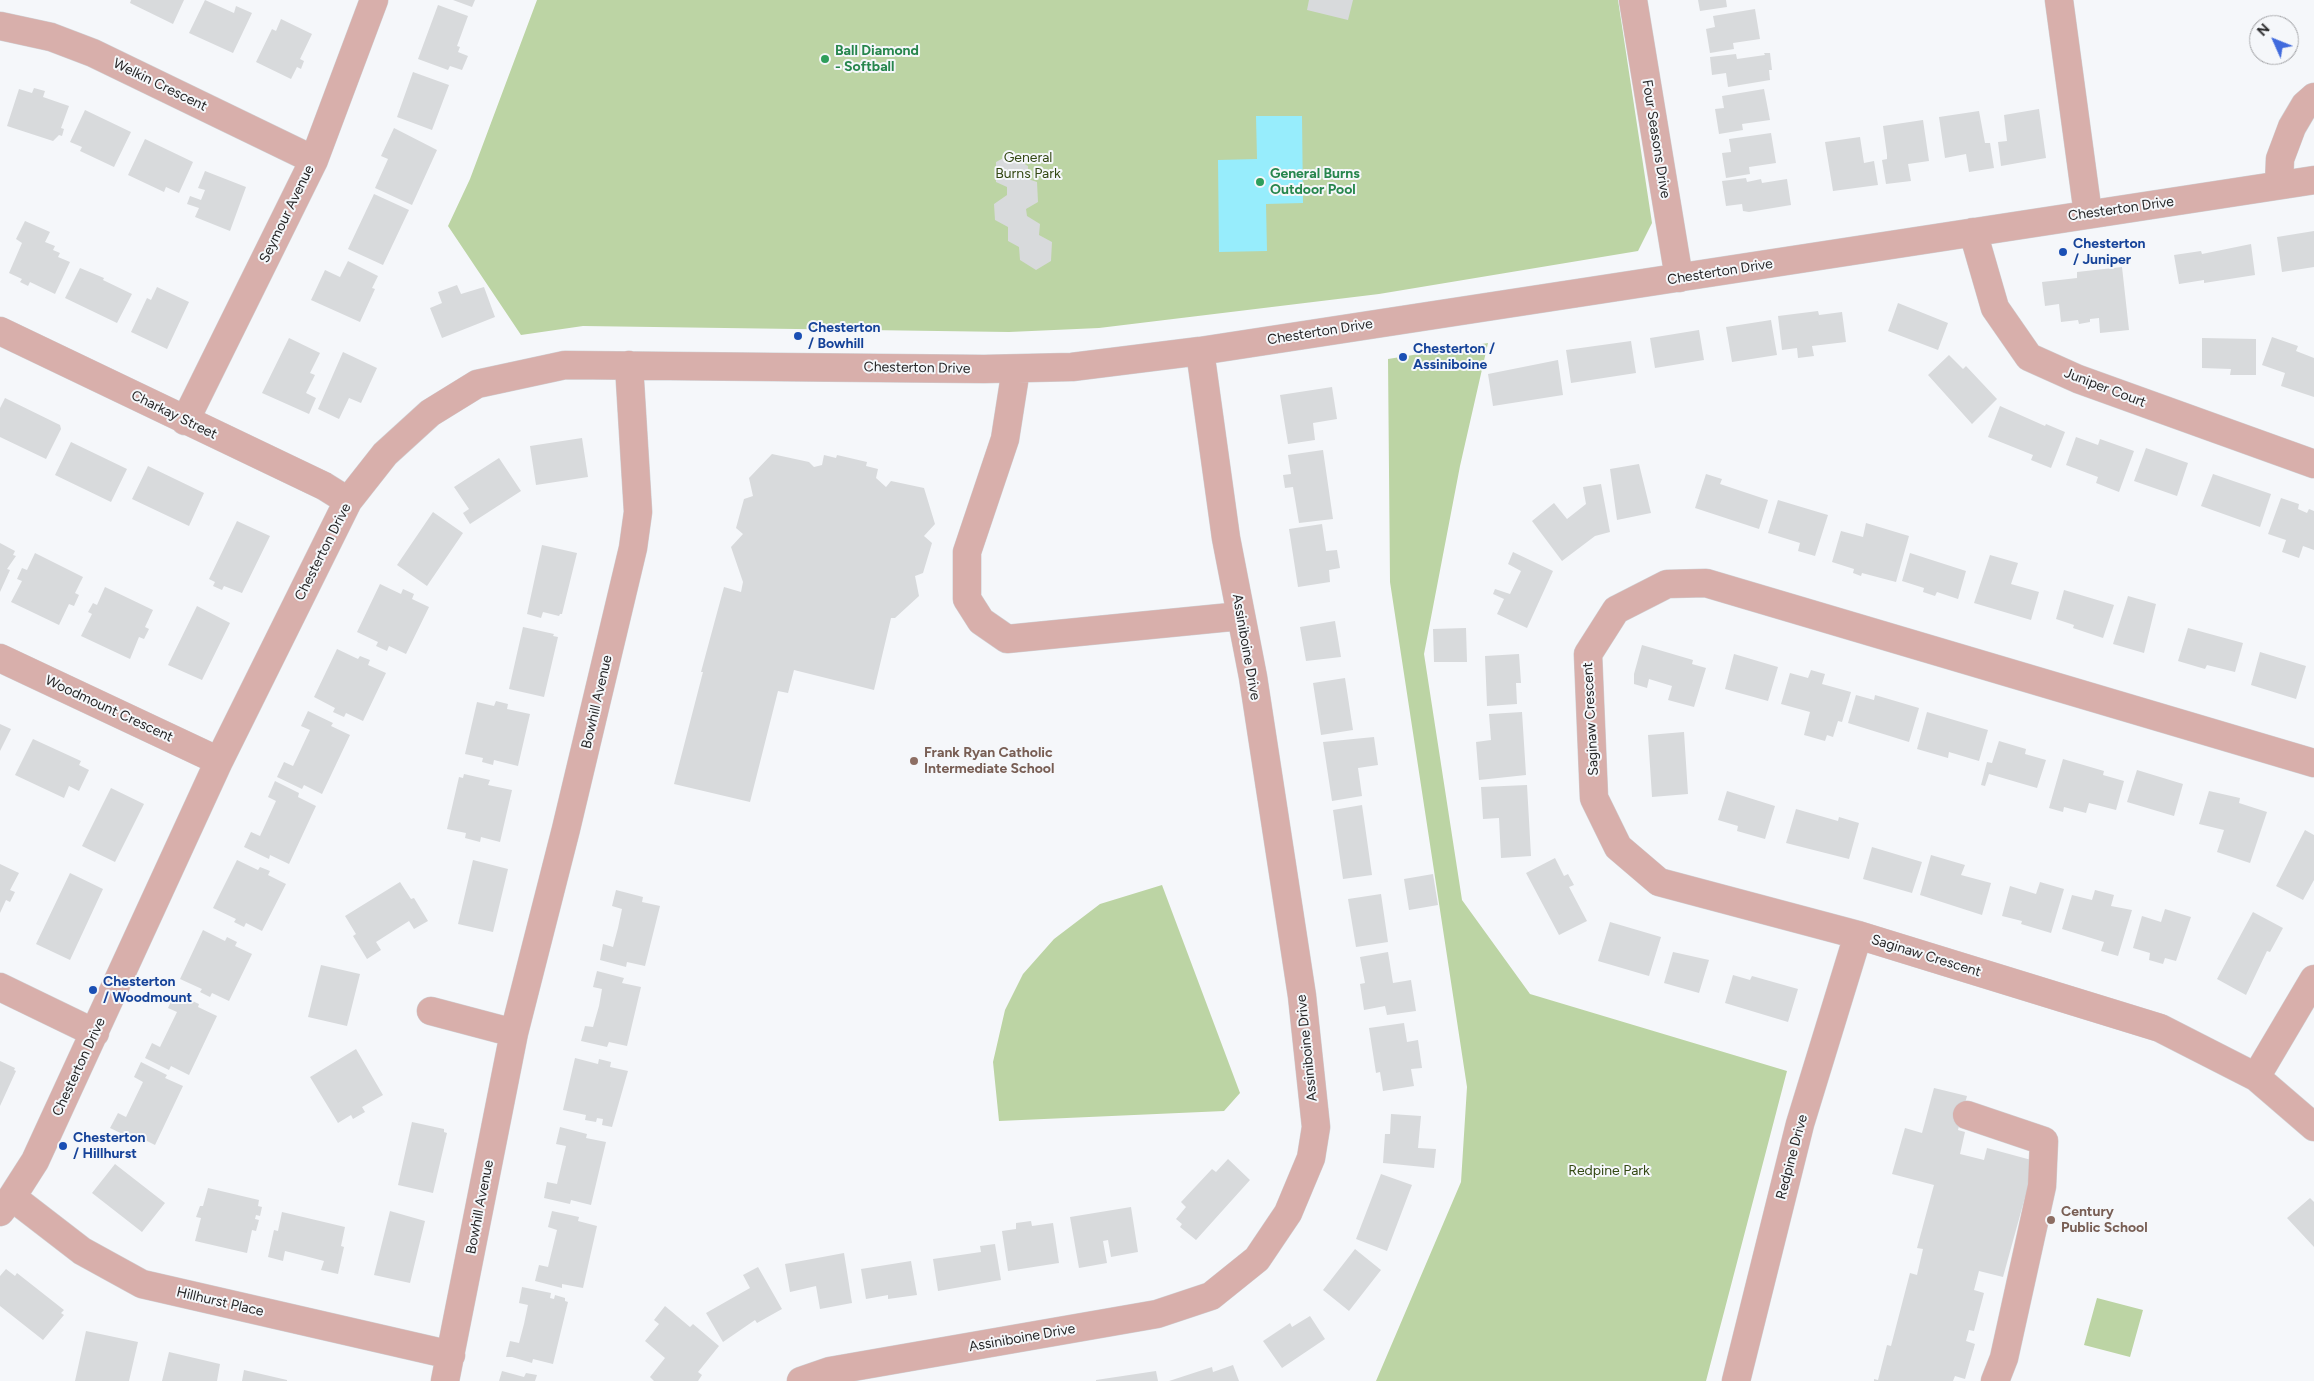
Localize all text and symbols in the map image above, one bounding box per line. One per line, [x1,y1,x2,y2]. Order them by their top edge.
north arrow [2249,15,2299,65]
text: N [2254,20,2273,40]
place label: Ball Diamond - Softball [835,43,919,75]
marker: Ball Diamond - Softball [819,53,831,65]
street label: Welkin Crescent [110,55,210,115]
street label: Four Seasons Drive [1638,79,1674,199]
park label: General Burns Park [995,150,1061,182]
street label: Seymour Avenue [256,162,318,266]
place label: General Burns Outdoor Pool [1270,166,1360,198]
marker: General Burns Outdoor Pool [1254,176,1266,188]
street label: Chesterton Drive [2067,193,2175,225]
place label: Chesterton / Juniper [2073,236,2146,268]
marker: Chesterton / Juniper [2057,246,2069,258]
street label: Chesterton Drive [1666,255,1774,289]
street label: Chesterton Drive [1266,315,1374,349]
place label: Chesterton / Bowhill [808,320,881,352]
marker: Chesterton / Bowhill [792,330,804,342]
place label: Chesterton / Assiniboine [1413,341,1495,374]
marker: Chesterton / Assiniboine [1397,351,1409,363]
street label: Chesterton Drive [863,359,971,377]
street label: Juniper Court [2062,365,2148,411]
street label: Charkay Street [128,387,220,443]
street label: Chesterton Drive [291,501,355,603]
street label: Assiniboine Drive [1228,593,1264,701]
street label: Bowhill Avenue [578,654,616,750]
street label: Saginaw Crescent [1580,662,1602,776]
street label: Woodmount Crescent [42,672,176,746]
place label: Frank Ryan Catholic Intermediate School [924,745,1054,778]
marker: Frank Ryan Catholic Intermediate School [908,755,920,767]
street label: Saginaw Crescent [1869,931,1983,981]
place label: Chesterton / Woodmount [103,974,192,1006]
marker: Chesterton / Woodmount [87,984,99,996]
street label: Assiniboine Drive [1293,994,1321,1102]
street label: Chesterton Drive [49,1015,109,1119]
street label: Redpine Drive [1773,1113,1811,1201]
place label: Chesterton / Hillhurst [73,1130,146,1162]
marker: Chesterton / Hillhurst [57,1140,69,1152]
street label: Bowhill Avenue [463,1159,497,1255]
park label: Redpine Park [1568,1163,1650,1179]
place label: Century Public School [2061,1204,2148,1236]
marker: Century Public School [2045,1214,2057,1226]
street label: Hillhurst Place [175,1284,265,1320]
street label: Assiniboine Drive [968,1320,1076,1356]

